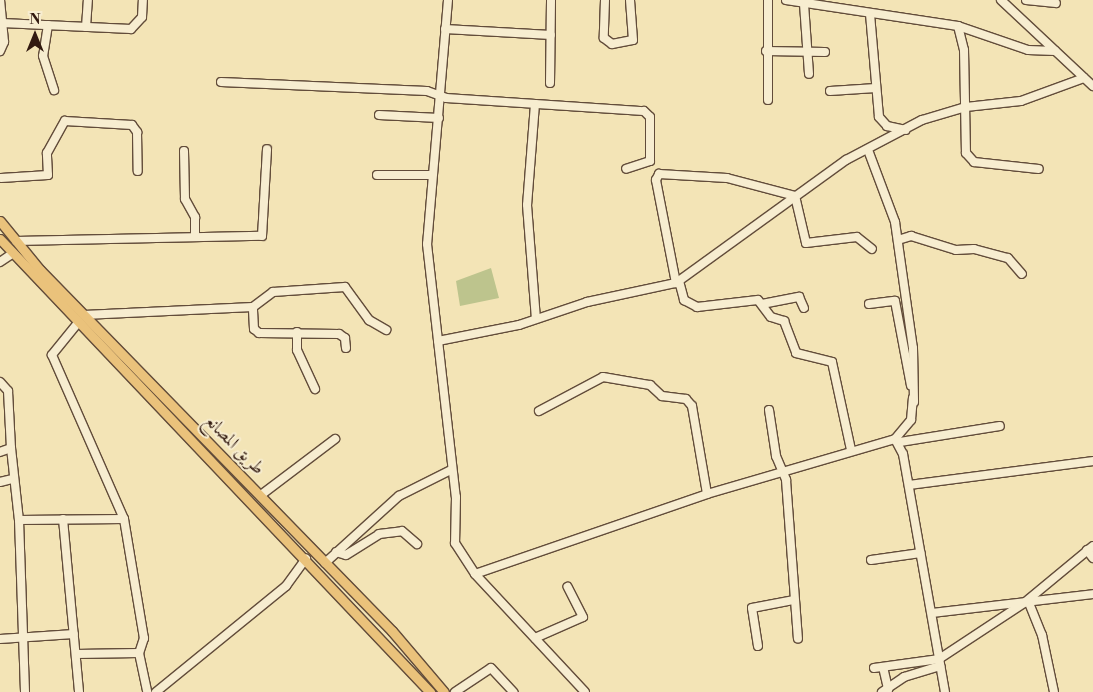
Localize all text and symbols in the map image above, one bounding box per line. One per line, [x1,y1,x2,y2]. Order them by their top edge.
north arrow [10,10,60,60]
text: N [29,11,41,29]
street label: طريق المصانع [199,410,269,480]

